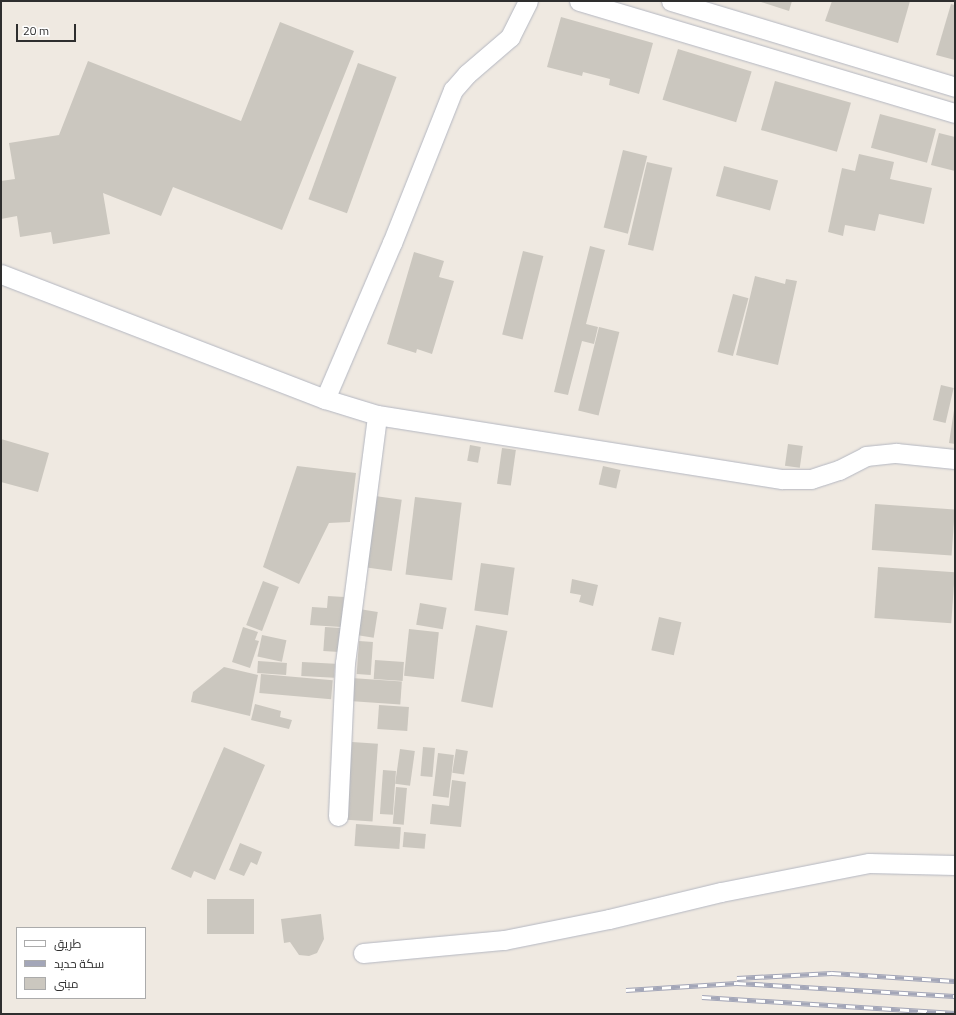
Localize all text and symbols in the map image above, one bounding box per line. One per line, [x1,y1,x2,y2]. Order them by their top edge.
scale bar [18,16,78,42]
text: 20 m [23,21,49,40]
legend [16,927,146,999]
text: طريق [54,934,81,953]
text: سكة حديد [54,954,104,973]
text: مبنى [54,974,79,993]

